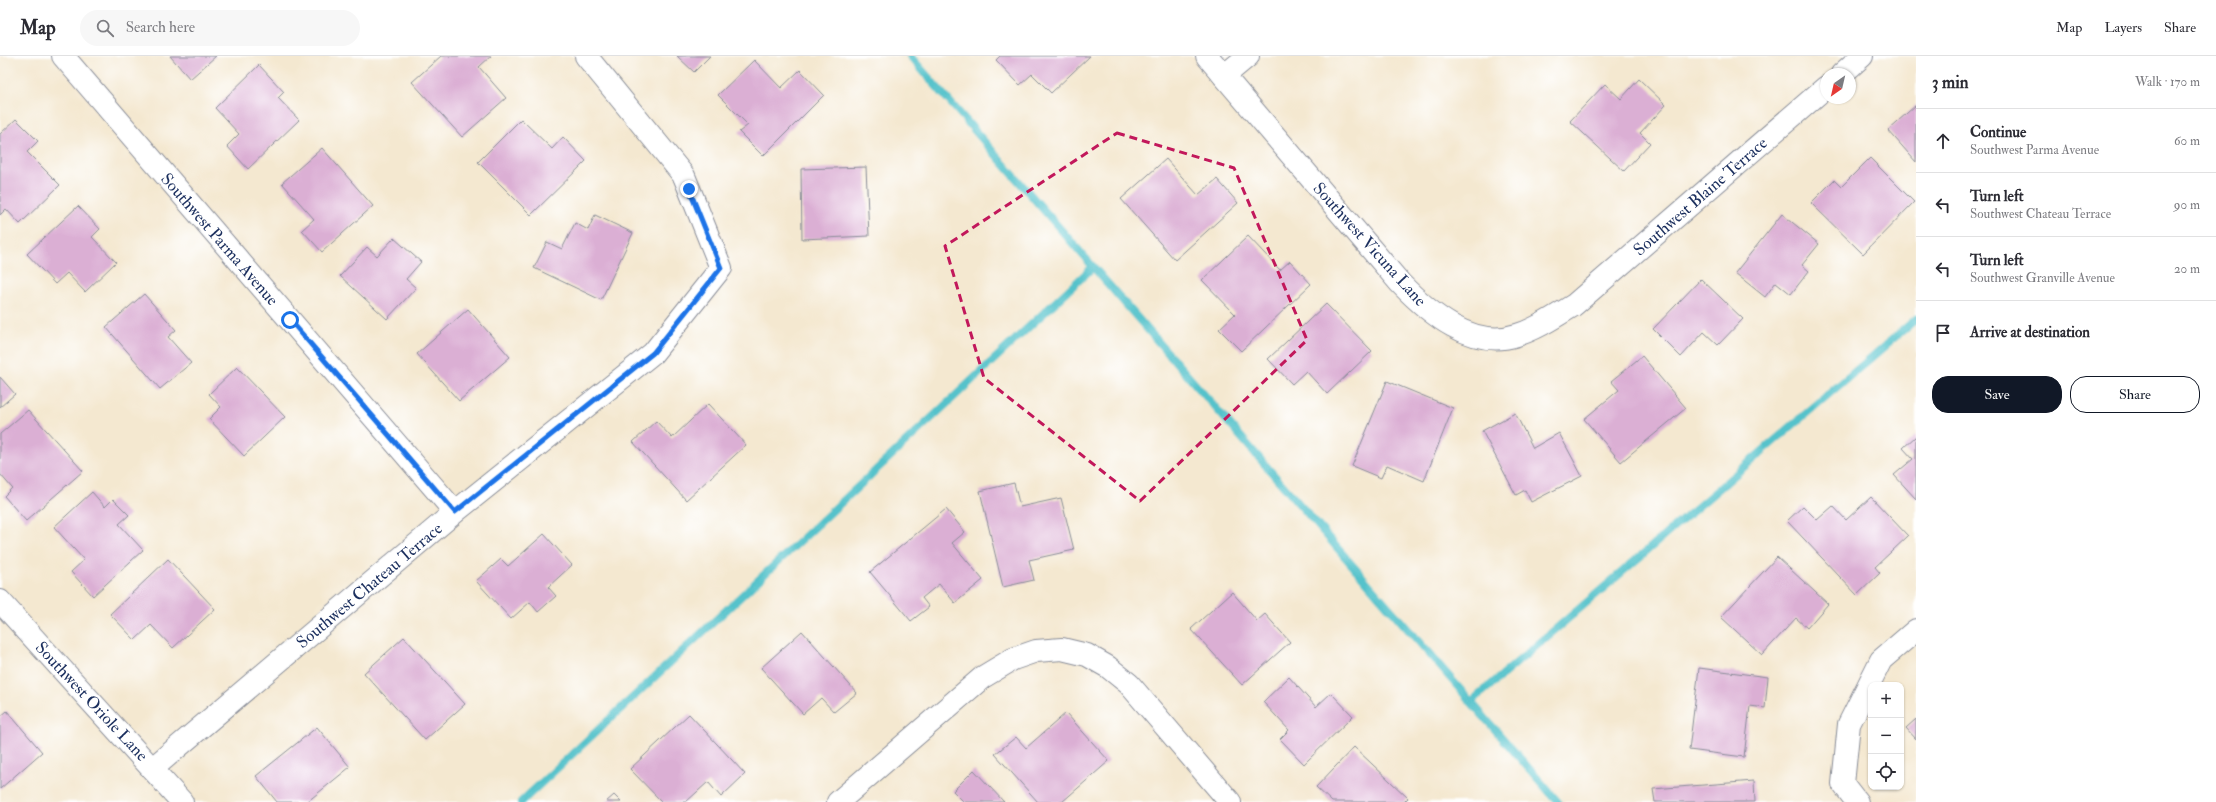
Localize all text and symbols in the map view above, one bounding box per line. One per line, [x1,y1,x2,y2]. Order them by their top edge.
search box [80,10,360,46]
text: Map [20,16,56,40]
icon: search [94,17,116,39]
text: Search here [126,18,195,37]
text: Map [2056,19,2082,36]
text: Layers [2104,19,2142,36]
text: Share [2164,19,2196,36]
north arrow [1820,68,1856,104]
text: 3 min [1932,72,1969,93]
text: Walk · 170 m [2135,74,2200,90]
text: Continue [1970,123,2026,142]
icon: ahead [1932,130,1954,152]
street label: Southwest Blaine Terrace [1629,132,1772,260]
text: 60 m [2174,133,2200,149]
text: Southwest Parma Avenue [1970,142,2099,158]
street label: Southwest Parma Avenue [156,169,283,310]
street label: Southwest Vicuna Lane [1308,178,1431,311]
route end [680,180,698,198]
text: Turn left [1970,187,2024,206]
icon: left [1932,194,1954,216]
text: 90 m [2174,197,2200,213]
text: Southwest Chateau Terrace [1970,206,2111,222]
text: Turn left [1970,251,2024,270]
icon: left [1932,258,1954,280]
text: 20 m [2174,261,2200,277]
text: Southwest Granville Avenue [1970,270,2115,286]
route start [281,311,299,329]
icon: arrive [1932,322,1954,344]
text: Arrive at destination [1970,323,2090,342]
button: Save [1932,376,2062,413]
button: Share [2070,376,2200,413]
street label: Southwest Chateau Terrace [292,518,447,653]
street label: Southwest Oriole Lane [31,637,152,765]
map controls [1868,682,1904,790]
button: + [1868,682,1904,718]
button: − [1868,718,1904,754]
button: locate [1868,754,1904,790]

